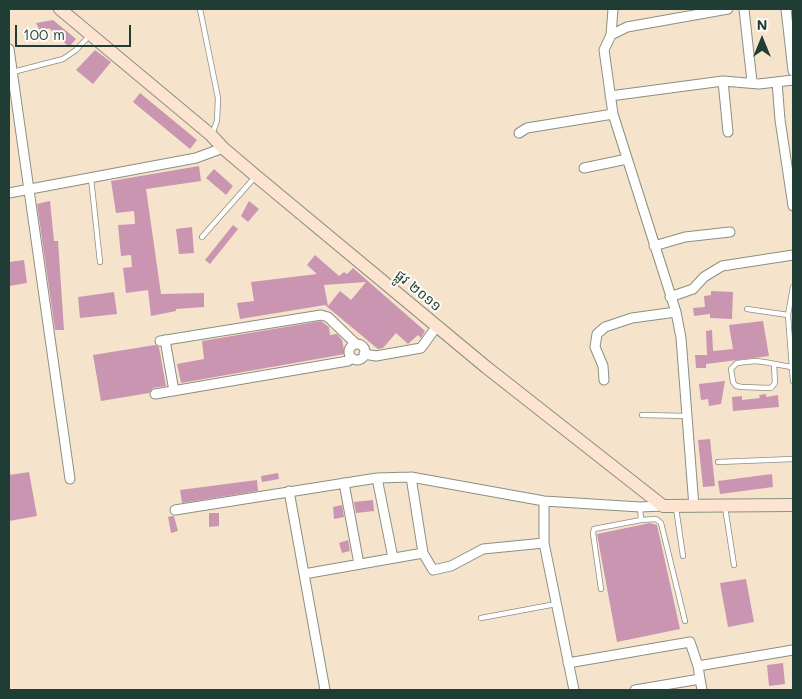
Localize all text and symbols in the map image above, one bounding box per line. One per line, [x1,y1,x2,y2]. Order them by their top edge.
scale bar [18,15,134,47]
north arrow [737,15,787,65]
text: N [757,15,767,34]
text: 100 m [23,24,65,44]
street label: ផ្លូវ ២០១១ [391,267,445,315]

